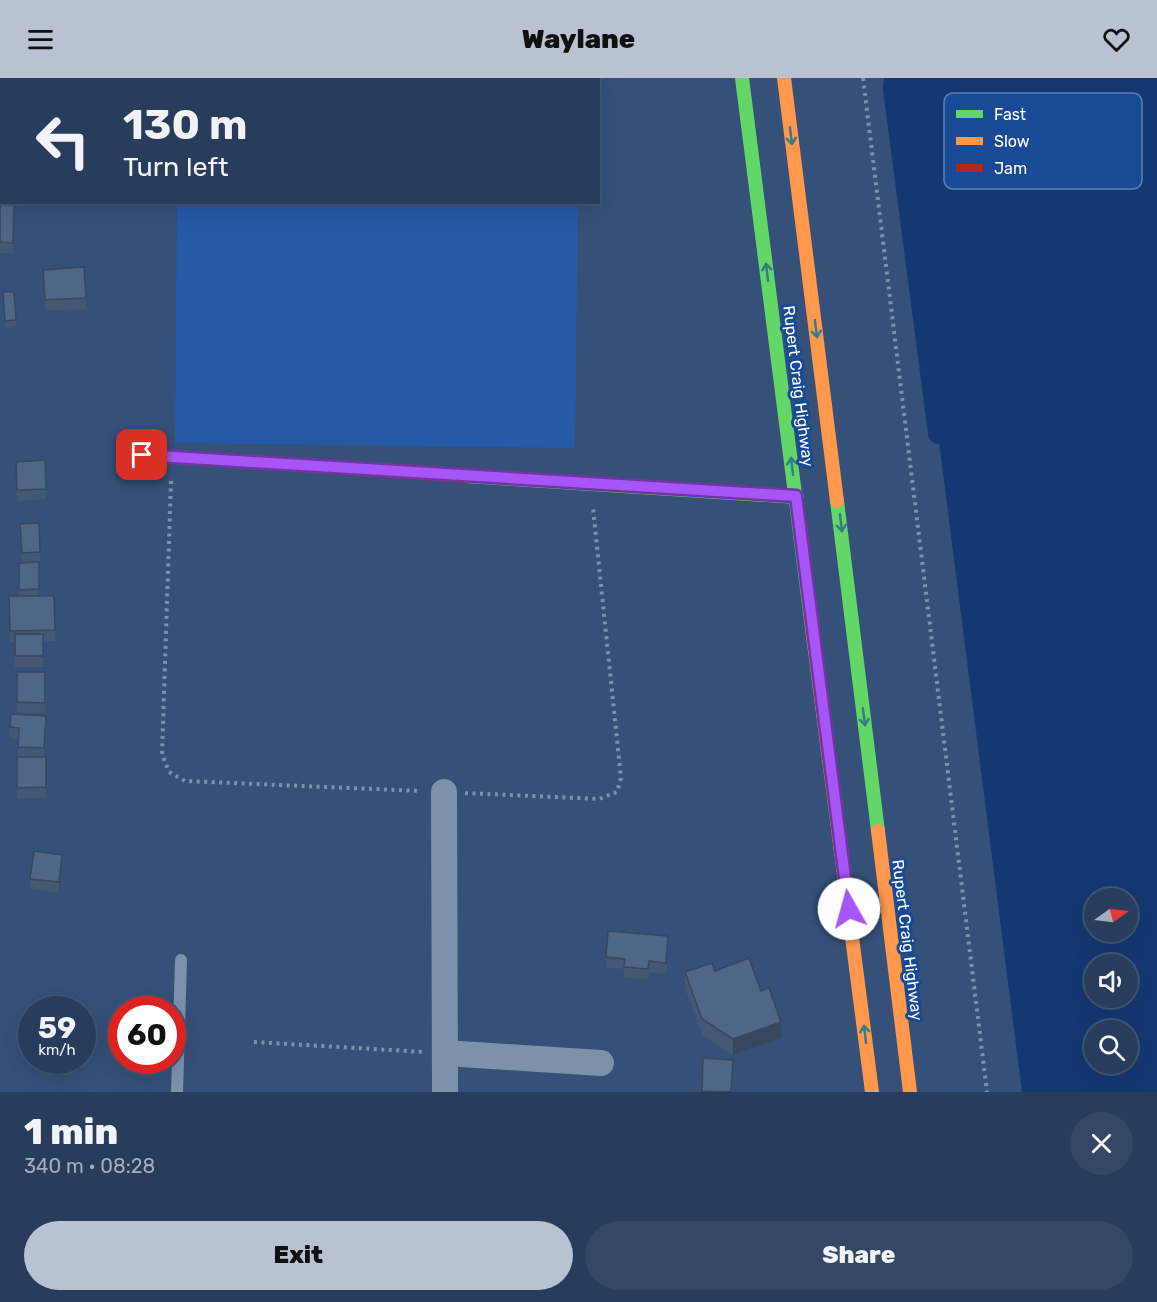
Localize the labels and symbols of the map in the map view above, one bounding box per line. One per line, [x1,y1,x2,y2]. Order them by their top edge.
legend [944,93,1142,189]
text: Fast [994,105,1026,124]
one-way arrow [786,126,797,145]
text: Slow [994,132,1030,151]
text: Jam [994,159,1027,178]
one-way arrow [762,263,773,283]
street label: Rupert Craig Highway [779,304,818,468]
one-way arrow [811,319,822,339]
pin [116,429,167,480]
one-way arrow [787,456,798,476]
one-way arrow [836,512,847,532]
one-way arrow [859,706,870,726]
street label: Rupert Craig Highway [888,858,927,1022]
position arrow [817,877,881,941]
north arrow [1084,888,1138,942]
speed limit sign: 60 [108,996,186,1074]
one-way arrow [859,1025,870,1044]

